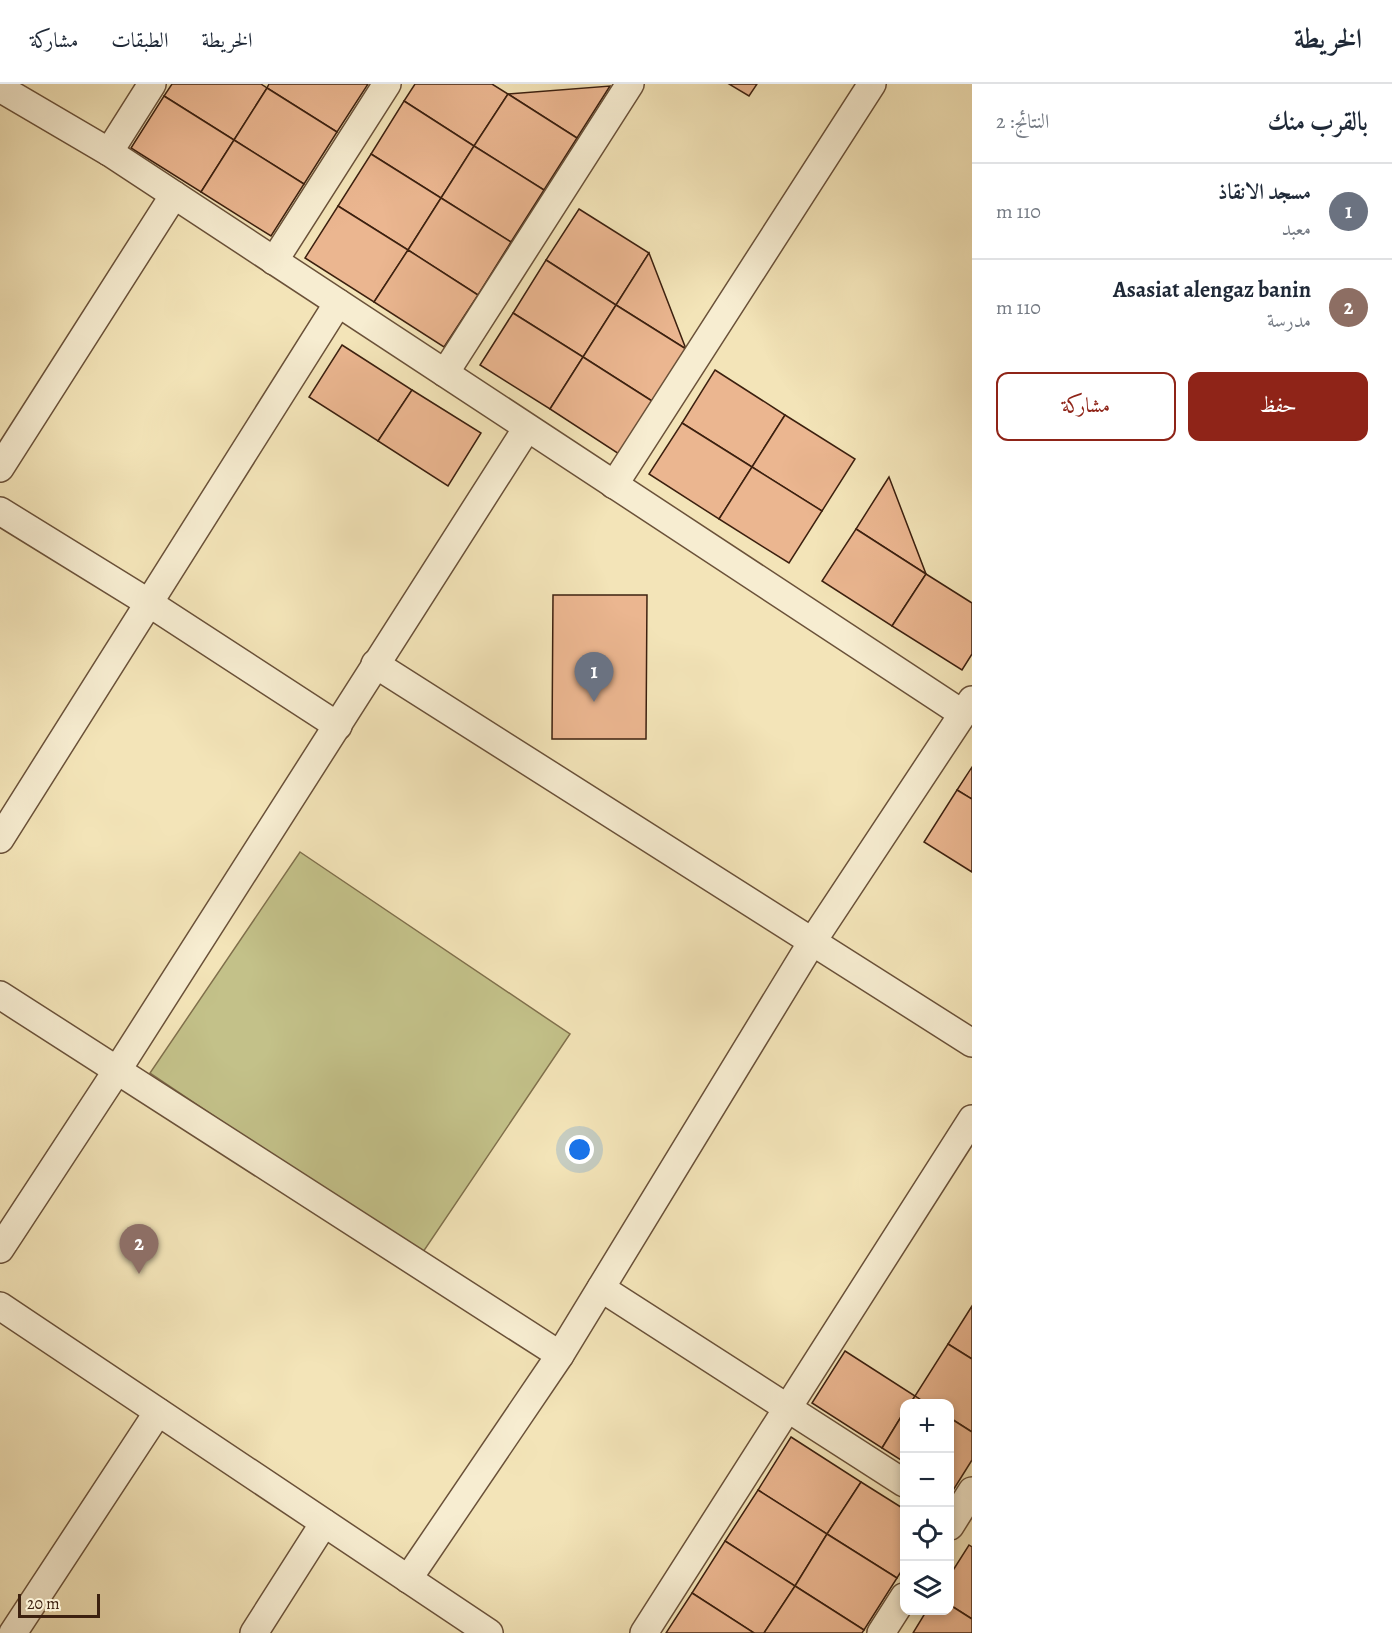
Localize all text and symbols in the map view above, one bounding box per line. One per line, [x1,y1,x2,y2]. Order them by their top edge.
text: الخريطة [1294,20,1362,58]
text: مشاركة [30,26,78,54]
text: الطبقات [111,26,168,54]
text: الخريطة [201,26,253,54]
text: بالقرب منك [1267,104,1368,139]
text: النتائج: 2 [996,108,1049,135]
text: مسجد الانقاذ [1218,177,1311,207]
text: 110 m [996,198,1041,225]
text: 1 [1345,198,1352,225]
text: معبد [1282,215,1311,242]
text: Asasiat alengaz banin [1113,275,1311,305]
text: 110 m [996,294,1041,321]
text: 2 [1344,294,1353,321]
text: مدرسة [1267,307,1311,334]
button: مشاركة [996,372,1176,441]
button: حفظ [1188,372,1368,441]
pin: 1 [574,652,614,702]
your location [565,1135,594,1164]
pin: 2 [120,1224,158,1274]
map controls [900,1399,954,1615]
button: + [900,1399,954,1453]
button: − [900,1453,954,1507]
button: locate [900,1507,954,1561]
button: layers [900,1561,954,1615]
scale bar [18,1591,100,1618]
text: 20 m [27,1593,60,1615]

